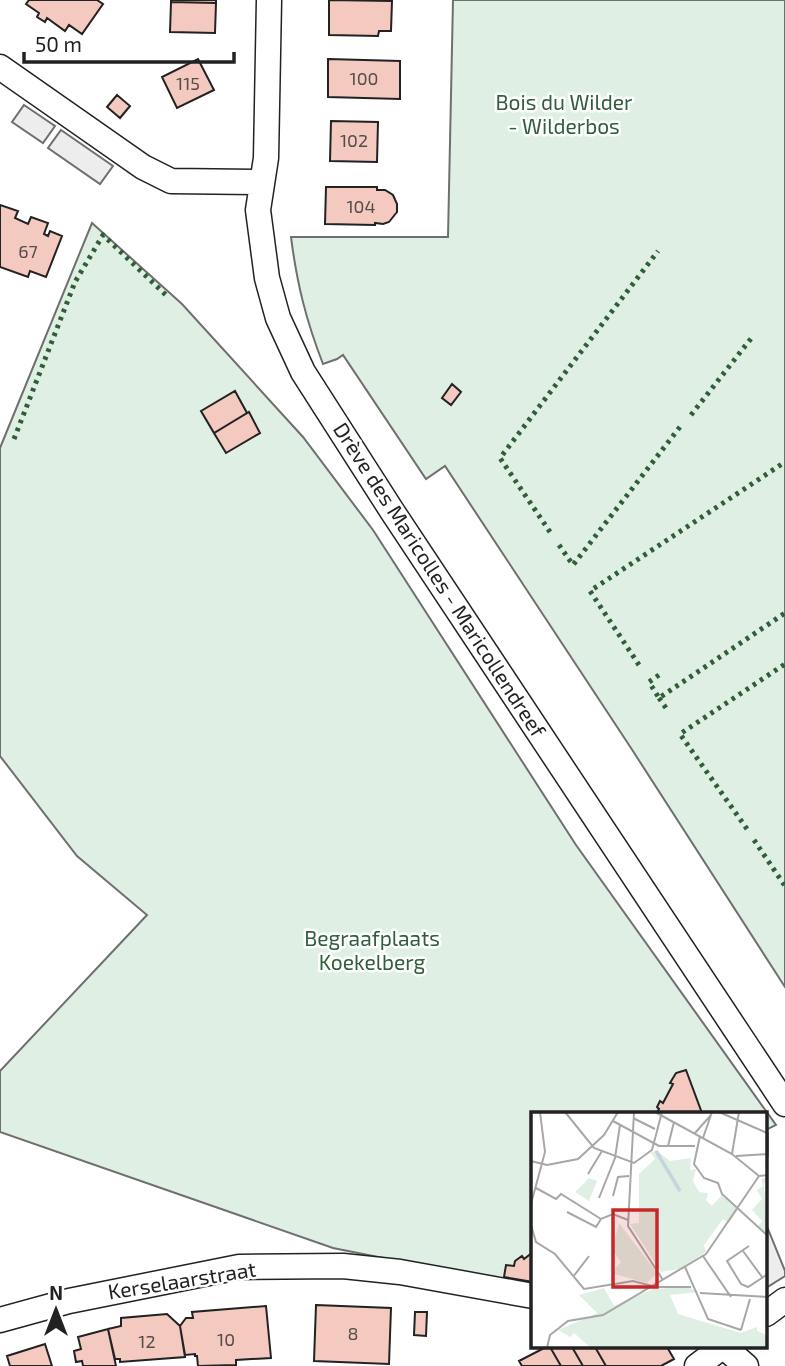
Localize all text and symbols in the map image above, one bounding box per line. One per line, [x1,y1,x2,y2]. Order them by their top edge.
scale bar [24,21,234,65]
text: 50 m [35,31,82,56]
house number: 100 [350,67,378,89]
house number: 115 [176,72,200,94]
park label: Bois du Wilder - Wilderbos [495,89,633,138]
house number: 102 [340,129,368,151]
house number: 104 [346,195,376,217]
house number: 67 [18,240,38,262]
street label: Drève des Maricolles - Maricollendreef [329,417,552,742]
park label: Begraafplaats Koekelberg [304,925,440,974]
inset map [531,1112,768,1348]
street label: Kerselaarstraat [106,1255,258,1304]
north arrow [21,1275,91,1345]
text: N [49,1281,63,1304]
house number: 8 [348,1322,358,1344]
house number: 10 [217,1328,235,1350]
house number: 12 [138,1330,156,1352]

